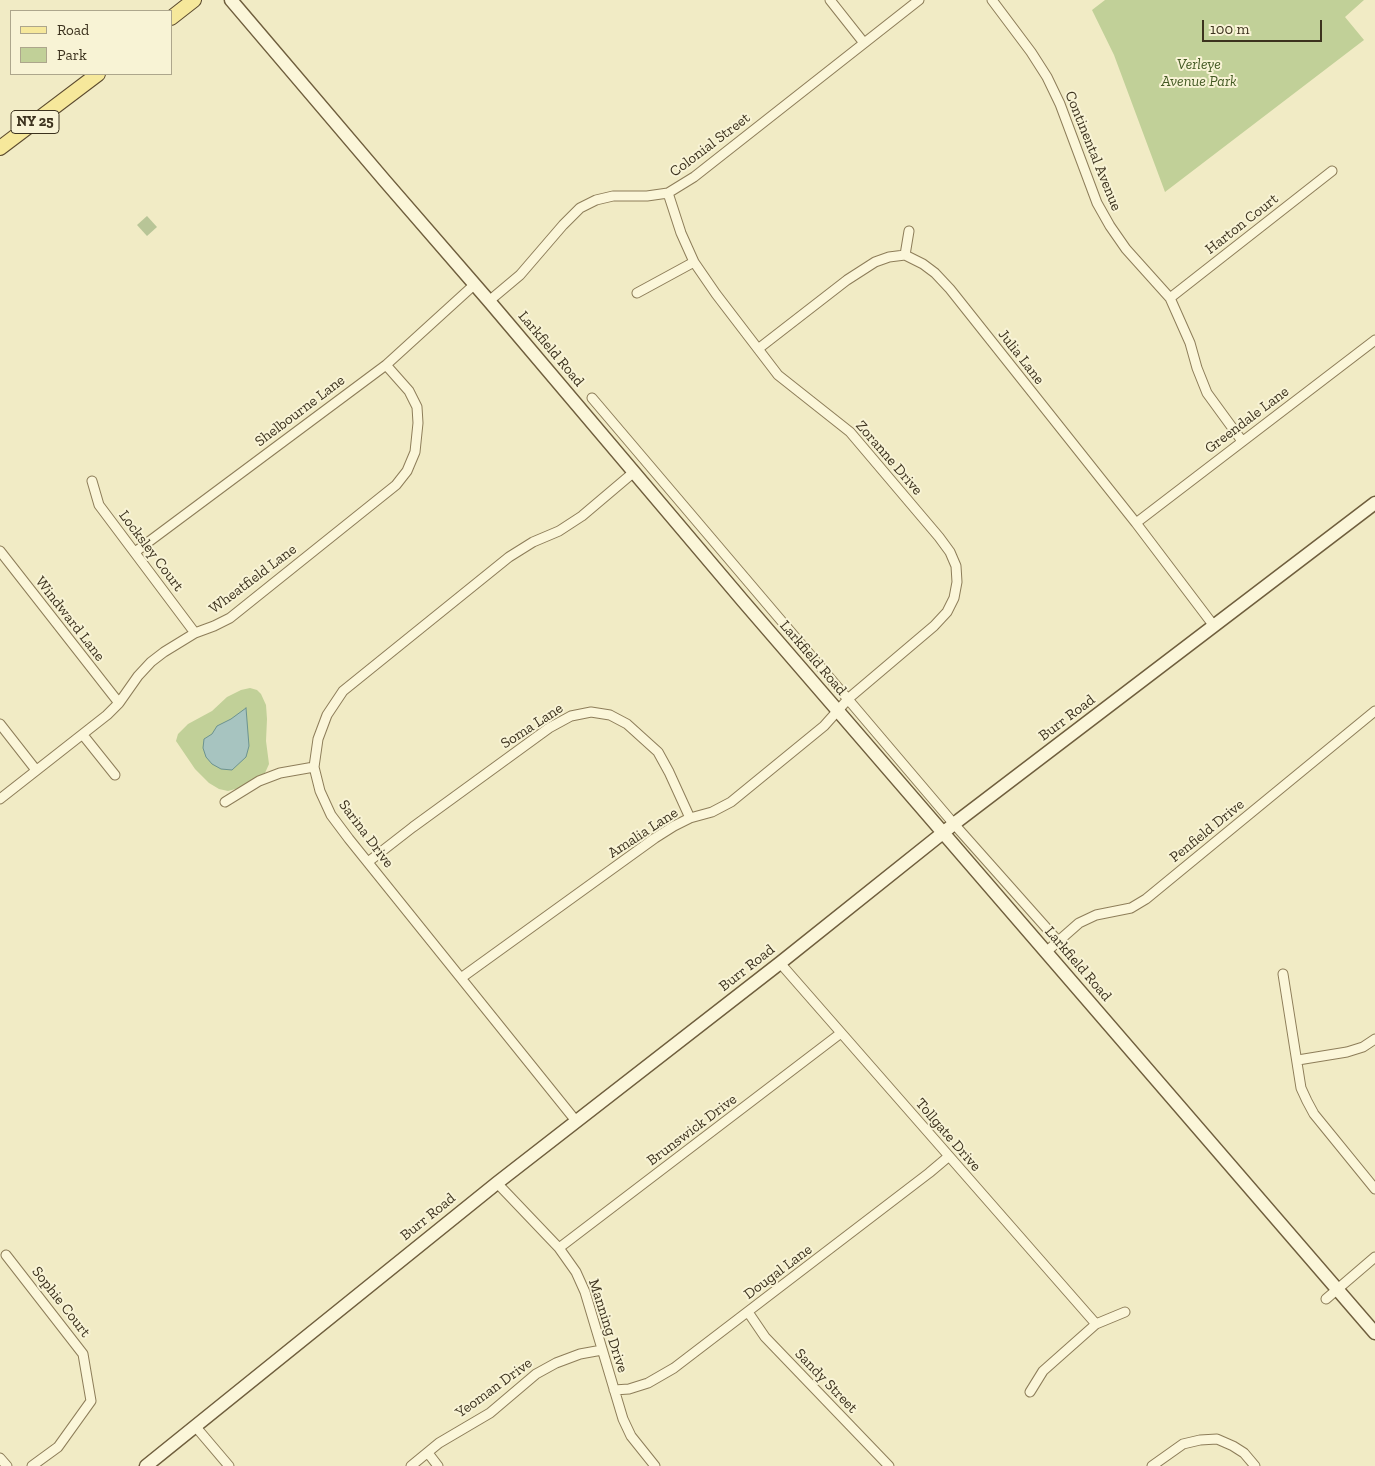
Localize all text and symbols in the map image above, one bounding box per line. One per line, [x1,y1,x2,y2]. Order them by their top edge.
legend [10,10,172,75]
scale bar [1205,10,1325,42]
text: 100 m [1210,20,1249,38]
text: Road [57,21,89,39]
text: Park [57,46,87,64]
park label: Verleye Avenue Park [1161,56,1237,91]
street label: Continental Avenue [1061,88,1125,214]
street label: Colonial Street [666,109,754,181]
road number: NY 25 [11,110,59,134]
street label: Harton Court [1202,190,1282,258]
street label: Larkfield Road [514,308,588,390]
street label: Julia Lane [994,326,1048,388]
street label: Shelbourne Lane [251,371,349,451]
street label: Greendale Lane [1202,383,1292,457]
street label: Zoranne Drive [852,417,926,499]
street label: Locksley Court [115,507,187,595]
street label: Wheatfield Lane [206,540,300,618]
street label: Windward Lane [31,573,109,665]
street label: Larkfield Road [776,617,850,699]
street label: Burr Road [1035,691,1099,745]
street label: Soma Lane [498,699,566,753]
street label: Penfield Drive [1166,796,1248,866]
street label: Sarina Drive [335,797,397,871]
street label: Amalia Lane [605,804,681,862]
street label: Larkfield Road [1041,923,1115,1005]
street label: Burr Road [716,941,778,995]
street label: Brunswick Drive [643,1090,741,1170]
street label: Tollgate Drive [911,1095,985,1175]
street label: Burr Road [397,1189,459,1245]
street label: Dougal Lane [740,1241,816,1303]
street label: Sophie Court [28,1263,94,1341]
street label: Manning Drive [584,1277,632,1375]
street label: Sandy Street [791,1345,861,1417]
street label: Yeoman Drive [452,1354,536,1422]

